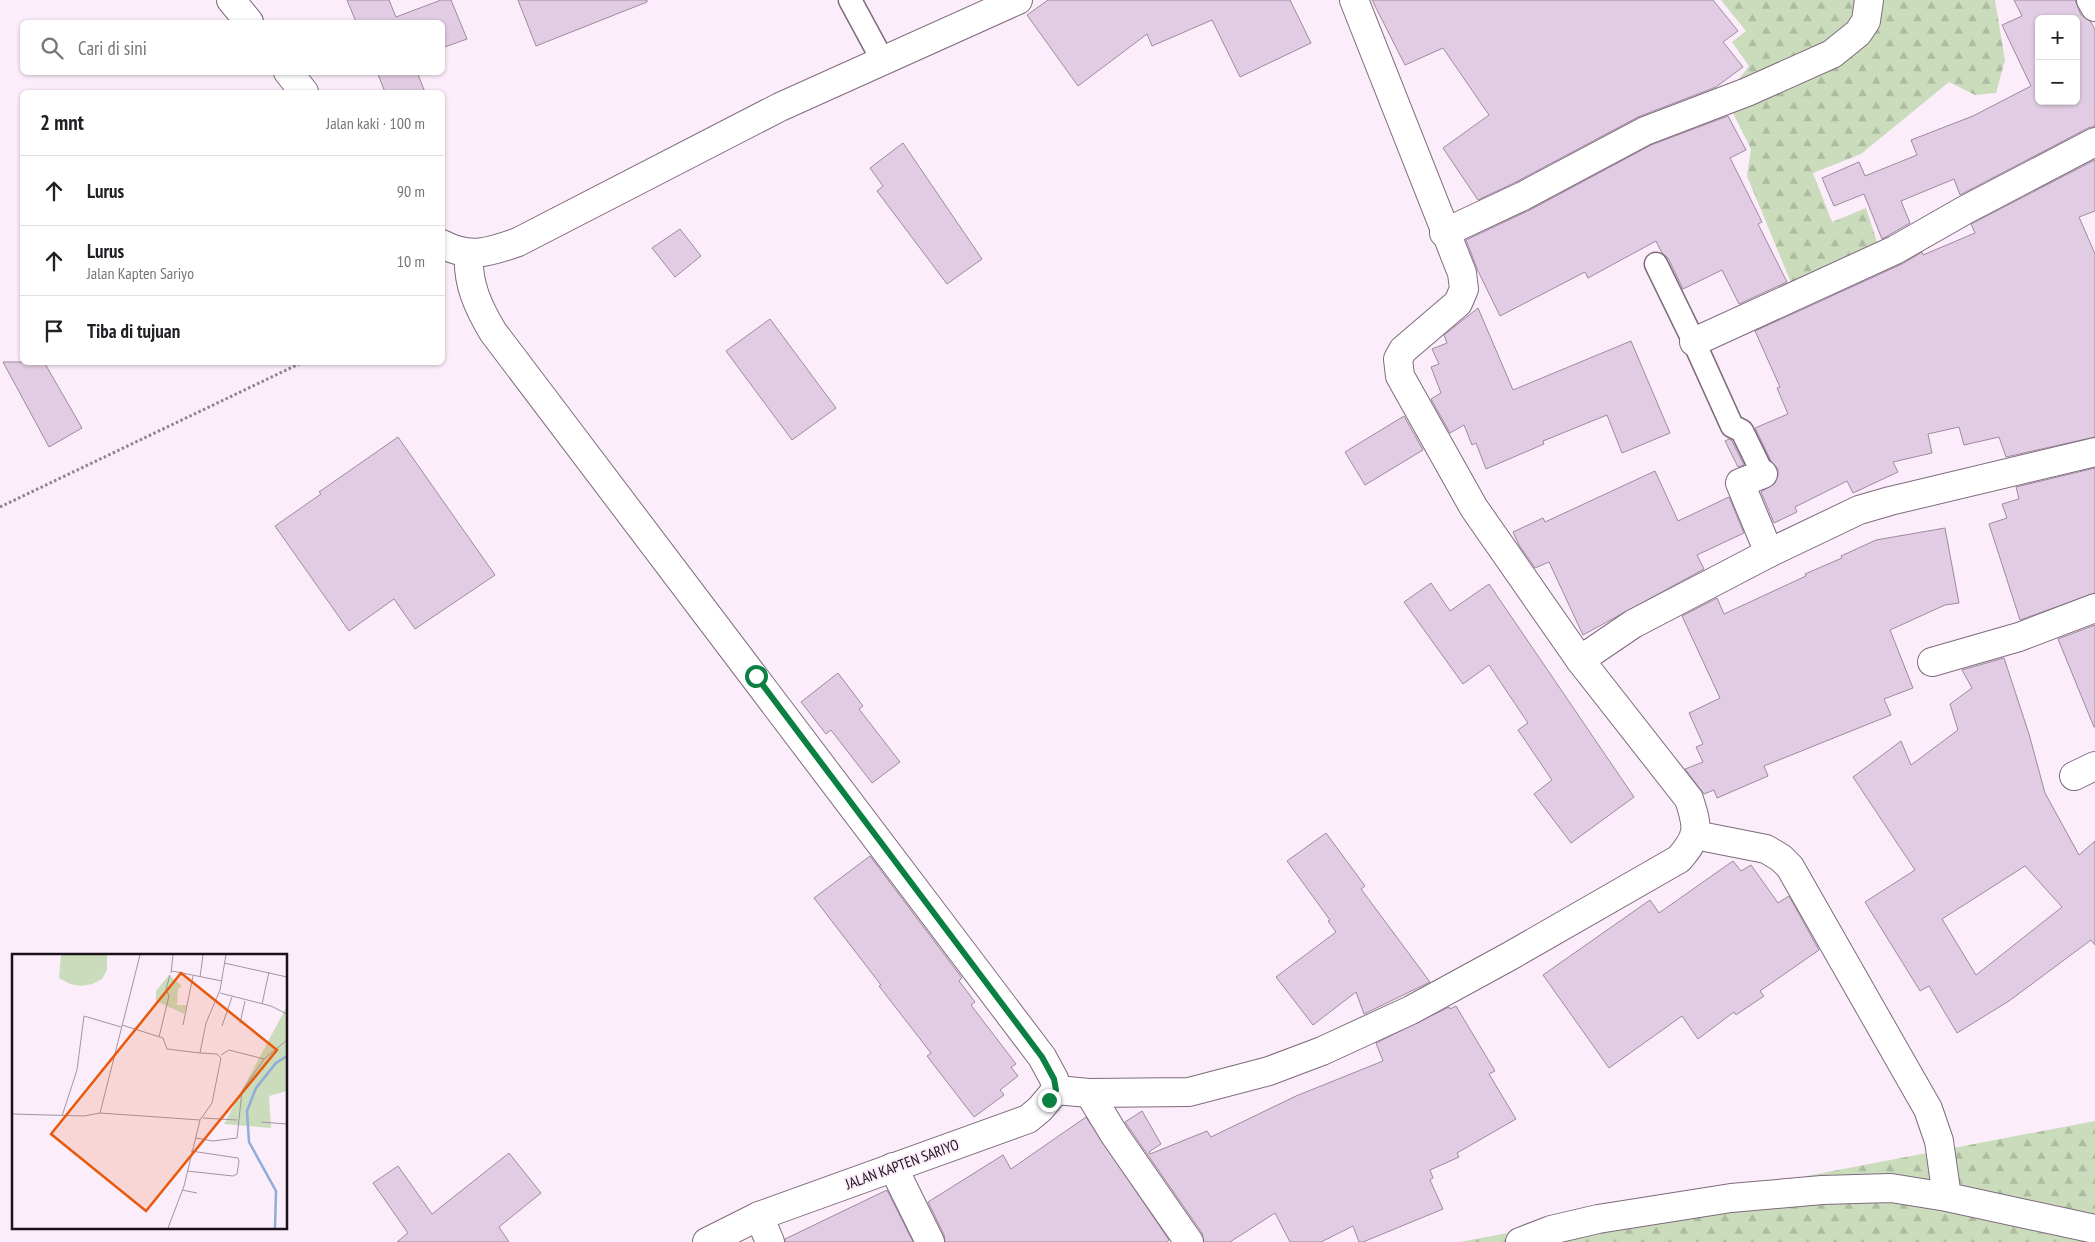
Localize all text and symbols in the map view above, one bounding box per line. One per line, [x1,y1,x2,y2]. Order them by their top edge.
map controls [2035,15,2080,105]
button: + [2035,15,2080,60]
search box [20,20,445,75]
icon: search [38,34,66,62]
text: Cari di sini [78,36,147,60]
button: − [2035,60,2080,105]
text: 2 mnt [40,109,84,136]
text: Jalan kaki · 100 m [326,113,425,133]
icon: ahead [40,177,68,205]
text: Lurus [87,179,124,203]
text: 90 m [397,181,425,201]
text: Lurus [87,239,124,263]
icon: ahead [40,247,68,275]
text: 10 m [397,251,425,271]
text: Jalan Kapten Sariyo [87,263,194,283]
icon: arrive [40,317,68,345]
text: Tiba di tujuan [87,319,180,343]
route start [745,665,768,688]
inset map [12,954,288,1230]
route end [1038,1089,1061,1112]
street label: JALAN KAPTEN SARIYO [842,1135,961,1194]

